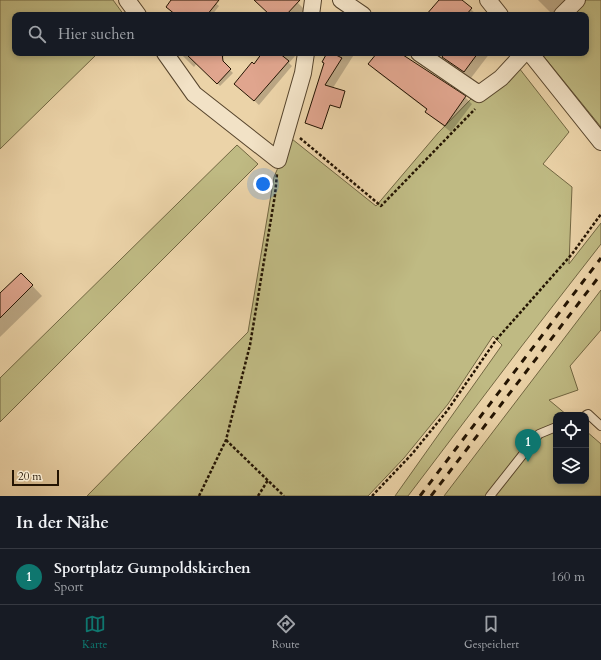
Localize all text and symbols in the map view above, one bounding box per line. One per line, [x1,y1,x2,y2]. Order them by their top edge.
search box [12,12,589,56]
icon: search [26,23,48,45]
text: Hier suchen [58,24,135,44]
your location [253,174,273,194]
map controls [553,412,589,484]
button: locate [553,412,589,448]
pin: 1 [515,429,541,462]
button: layers [553,448,589,484]
scale bar [12,468,59,487]
text: 20 m [18,469,42,484]
text: In der Nähe [16,511,109,534]
text: Sportplatz Gumpoldskirchen [54,558,251,578]
text: 1 [26,568,32,586]
text: 160 m [551,568,585,586]
text: Sport [54,578,83,596]
tab: Karte [82,613,108,652]
tab: Route [272,613,300,652]
tab: Gespeichert [464,613,519,652]

